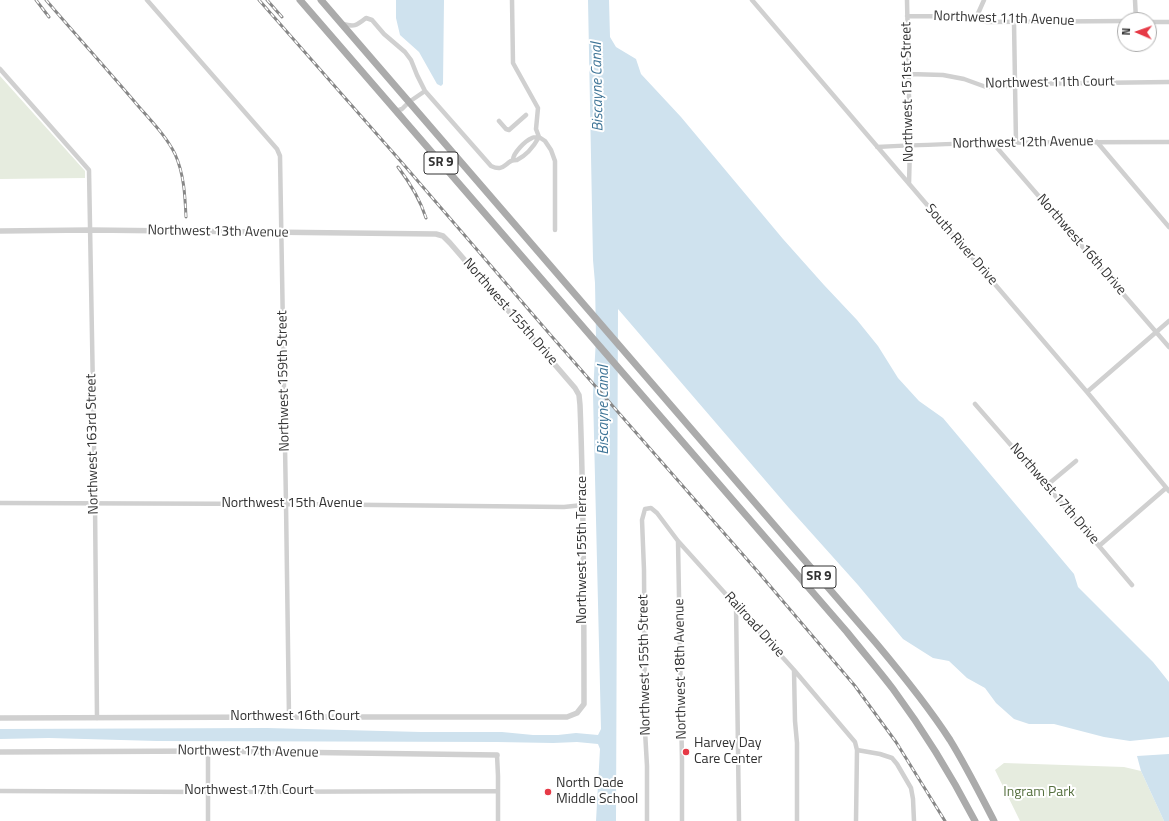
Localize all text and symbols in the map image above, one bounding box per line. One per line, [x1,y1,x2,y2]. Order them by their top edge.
street label: Northwest 11th Avenue [933,8,1075,30]
north arrow [1117,12,1157,52]
street label: Northwest 151st Street [898,22,918,162]
text: N [1118,28,1134,36]
water label: Biscayne Canal [588,42,608,132]
street label: Northwest 11th Court [985,73,1115,93]
street label: Northwest 12th Avenue [952,133,1094,153]
road number: SR 9 [424,152,458,174]
street label: Northwest 16th Drive [1033,191,1129,299]
street label: South River Drive [921,201,1001,289]
street label: Northwest 13th Avenue [147,222,289,242]
street label: Northwest 155th Drive [459,255,561,369]
street label: Northwest 159th Street [274,310,294,452]
water label: Biscayne Canal [595,365,613,455]
street label: Northwest 163rd Street [83,373,103,515]
street label: Northwest 17th Drive [1006,440,1102,548]
street label: Northwest 155th Terrace [575,476,591,624]
street label: Northwest 15th Avenue [221,496,363,512]
road number: SR 9 [802,566,836,588]
street label: Railroad Drive [720,589,788,661]
street label: Northwest 155th Street [635,594,655,736]
street label: Northwest 18th Avenue [671,598,691,740]
street label: Northwest 16th Court [230,709,360,725]
place label: Harvey Day Care Center [694,736,762,768]
street label: Northwest 17th Avenue [177,742,319,762]
marker: Harvey Day Care Center [681,747,691,757]
place label: North Dade Middle School [556,776,638,808]
street label: Northwest 17th Court [184,783,314,799]
park label: Ingram Park [1003,785,1075,801]
marker: North Dade Middle School [543,787,553,797]

